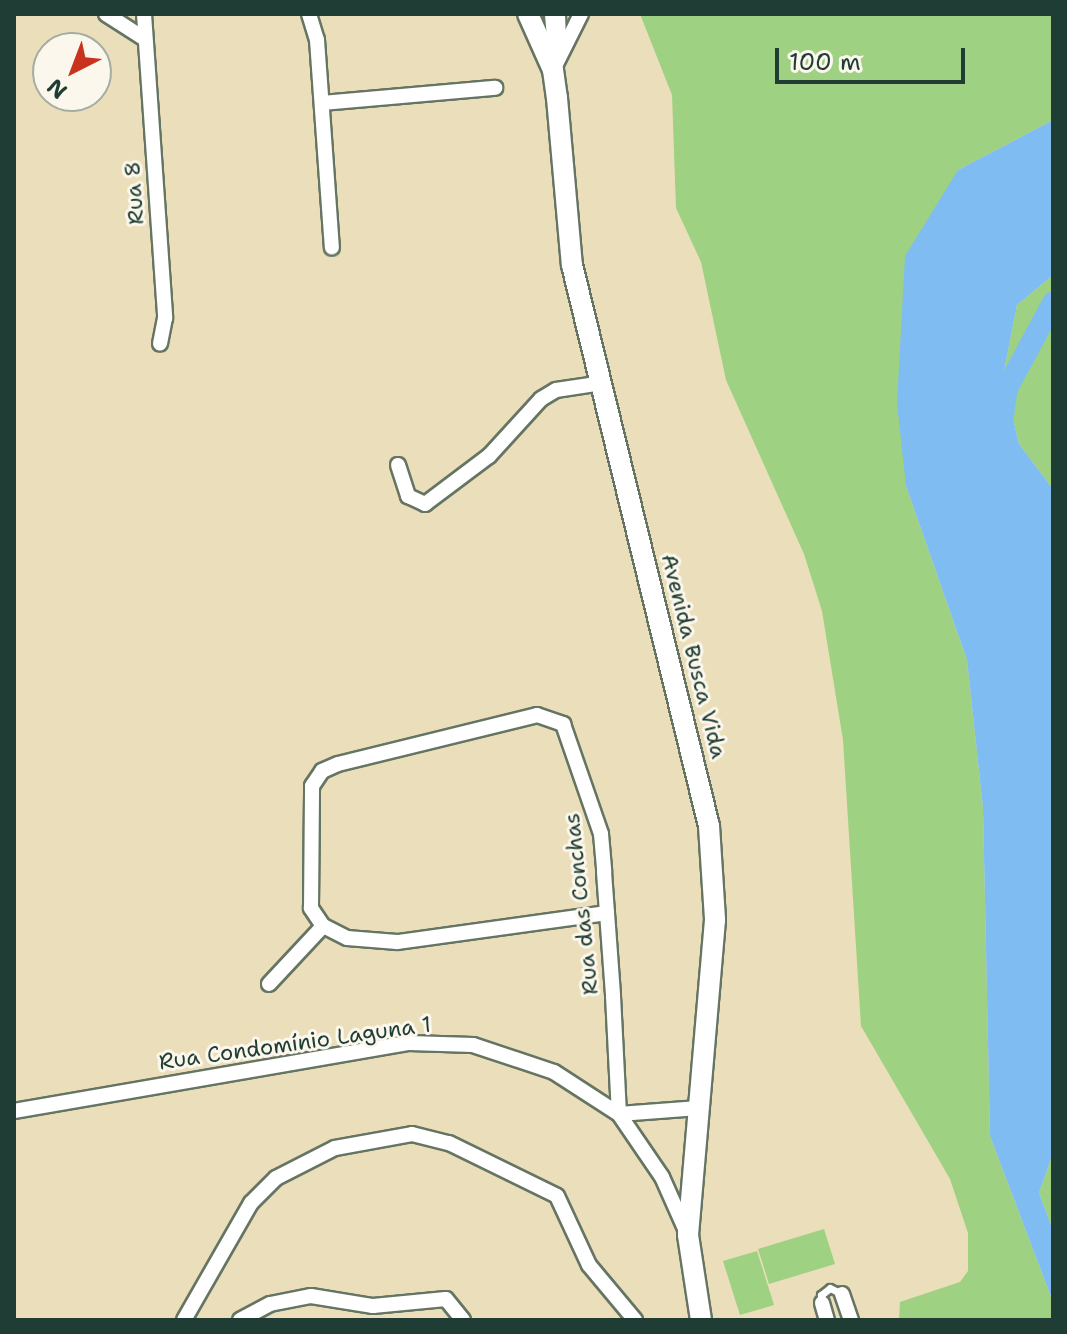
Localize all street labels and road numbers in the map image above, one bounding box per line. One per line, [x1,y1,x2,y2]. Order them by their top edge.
street label: Rua 8 [119,160,149,226]
street label: Avenida Busca Vida [656,551,732,761]
street label: Rua das Conchas [558,812,604,996]
street label: Rua Condomínio Laguna 1 [157,1011,433,1075]

